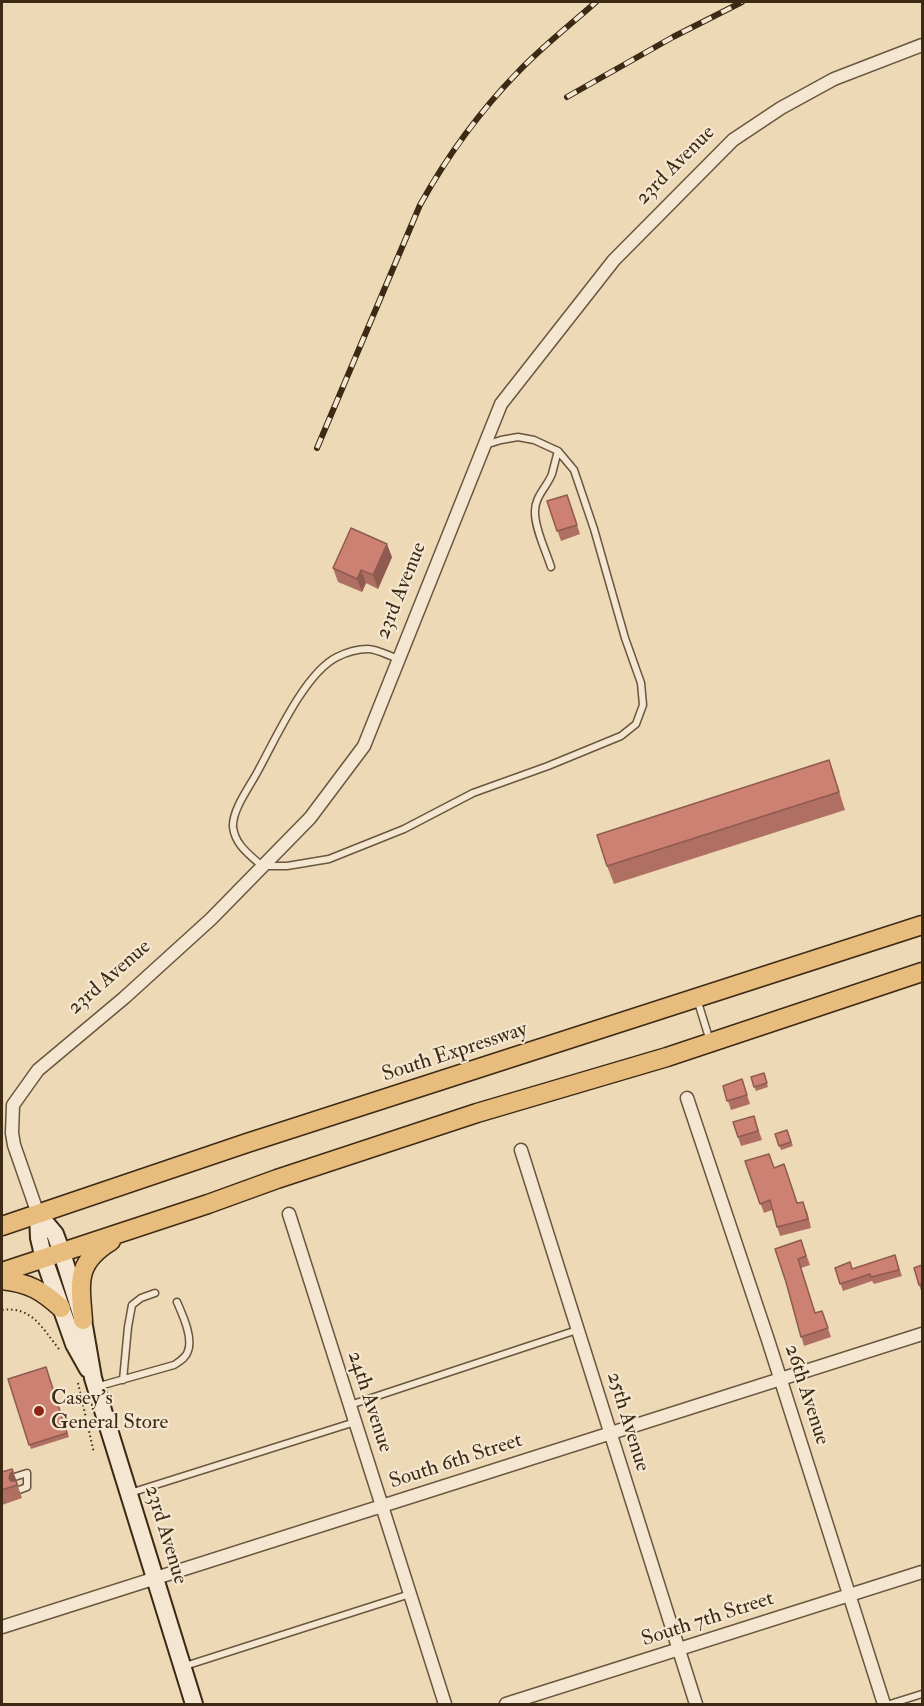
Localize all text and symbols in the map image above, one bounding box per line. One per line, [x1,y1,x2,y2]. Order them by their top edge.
street label: 23rd Avenue [631,121,721,211]
street label: 23rd Avenue [371,539,433,643]
street label: 23rd Avenue [63,935,157,1021]
street label: South Expressway [379,1018,531,1088]
street label: 26th Avenue [778,1342,834,1448]
street label: 24th Avenue [341,1348,397,1456]
street label: 25th Avenue [600,1369,654,1475]
place label: Casey's General Store [51,1386,168,1436]
marker: Casey's General Store [32,1404,46,1418]
street label: South 6th Street [386,1429,526,1495]
street label: 23rd Avenue [138,1483,192,1587]
street label: South 7th Street [639,1587,777,1653]

